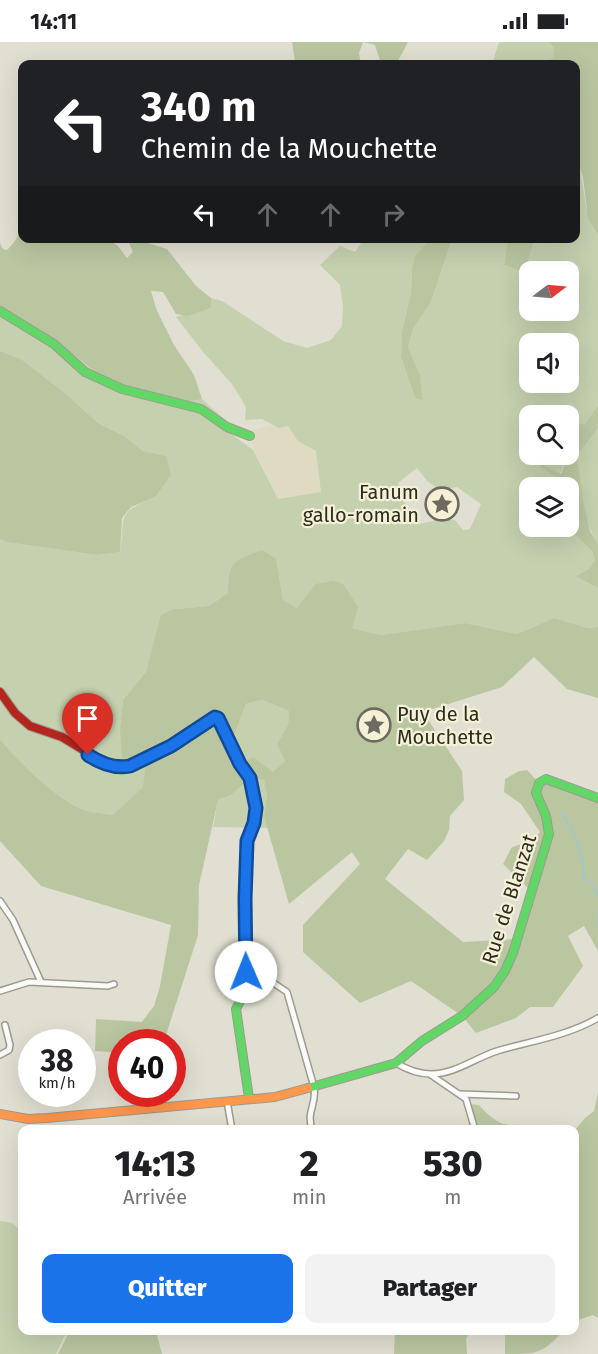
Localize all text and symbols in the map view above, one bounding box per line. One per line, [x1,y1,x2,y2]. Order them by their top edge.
text: 14:11 [30,8,77,35]
text: 340 m [141,82,257,132]
icon: left [42,84,120,162]
text: Chemin de la Mouchette [141,133,438,165]
icon: left [188,198,221,231]
icon: ahead [251,198,284,231]
icon: ahead [314,198,347,231]
icon: right [377,198,410,231]
north arrow [519,261,579,321]
map controls [519,261,579,537]
button: sound [519,333,579,393]
button: search [519,405,579,465]
button: layers [519,477,579,537]
place label: Fanum gallo-romain [303,480,419,527]
place icon: Fanum gallo-romain [424,486,460,522]
pin [62,693,113,755]
icon: arrive [71,702,104,735]
place label: Puy de la Mouchette [397,702,493,749]
place icon: Puy de la Mouchette [356,707,392,743]
street label: Rue de Blanzat [477,830,542,967]
position arrow [214,940,278,1004]
speed limit sign: 40 [108,1029,186,1107]
text: 38 [40,1043,74,1079]
text: km/h [38,1074,76,1092]
text: 14:13 [114,1142,196,1186]
text: 2 [300,1142,319,1186]
text: 530 [423,1142,483,1186]
text: Arrivée [123,1185,187,1209]
text: min [292,1185,327,1209]
text: m [444,1185,461,1209]
button: Quitter [42,1254,293,1323]
button: Partager [305,1254,555,1323]

